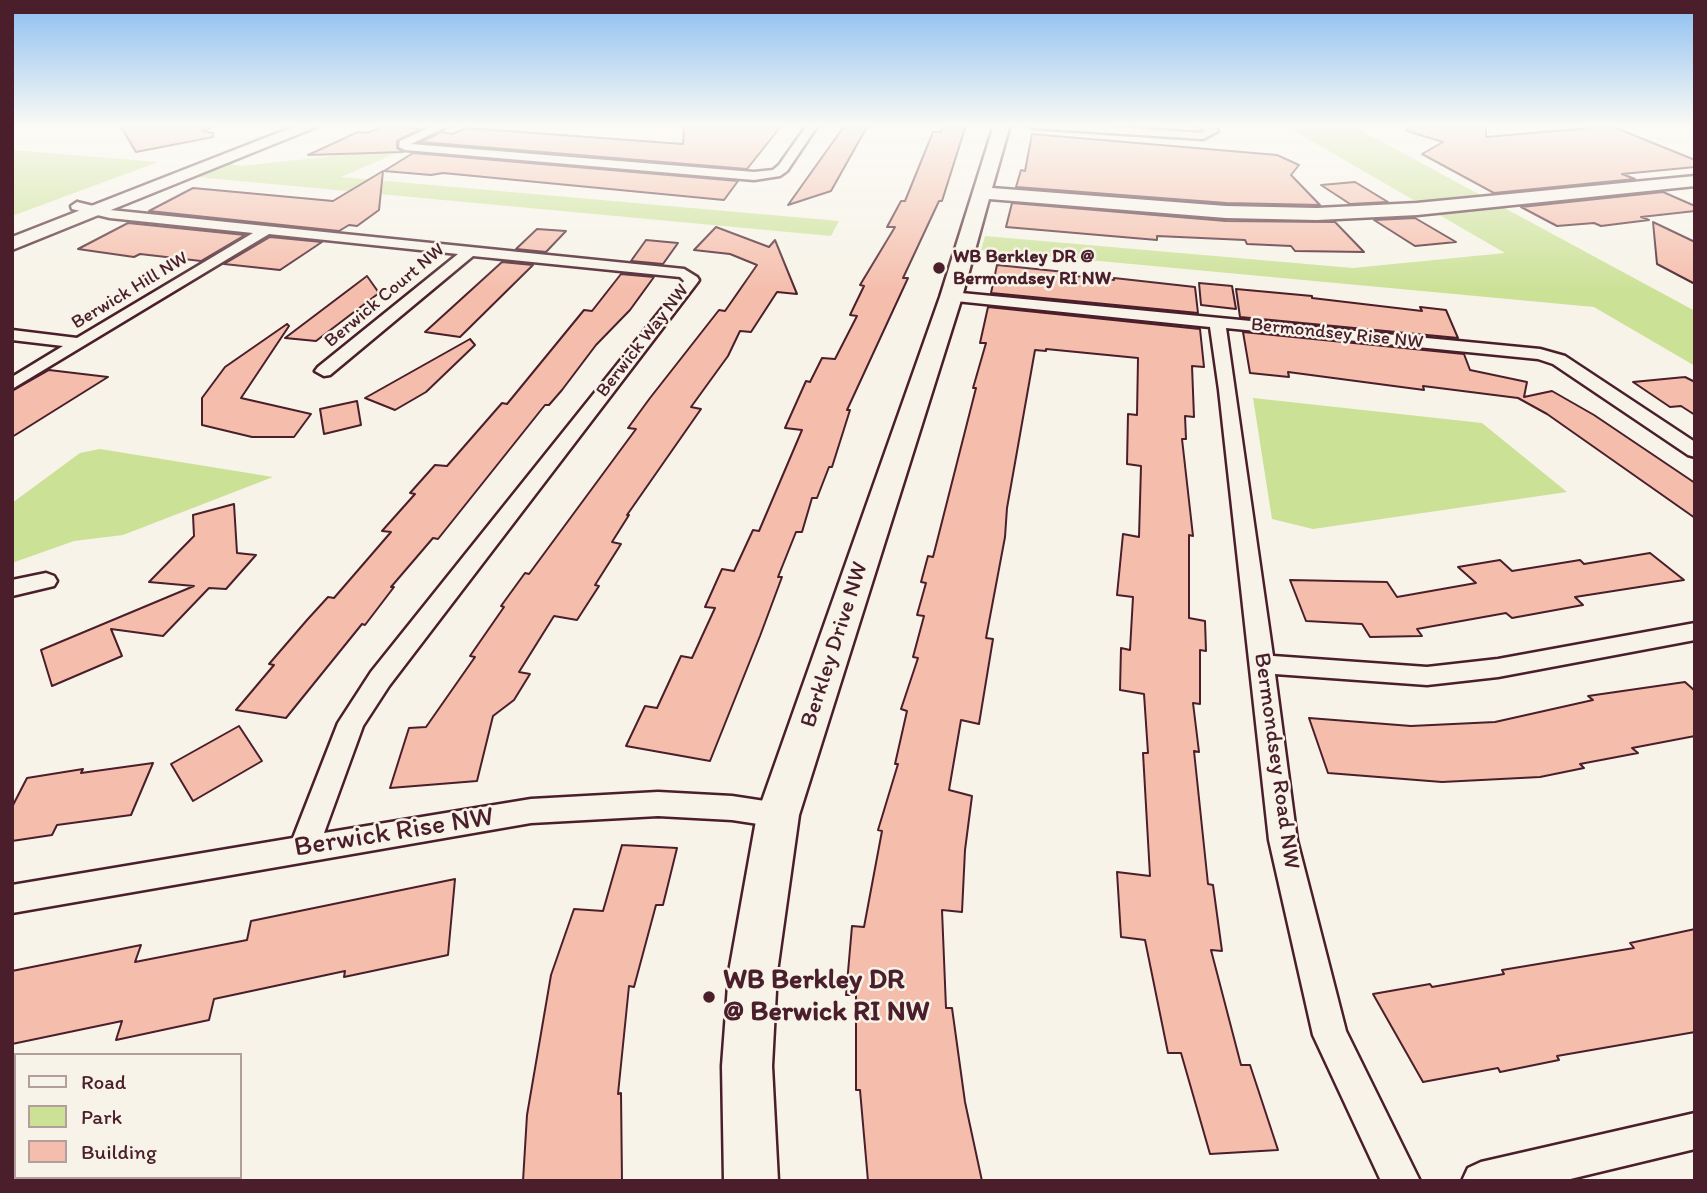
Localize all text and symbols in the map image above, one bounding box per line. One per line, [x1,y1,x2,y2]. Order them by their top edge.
street label: Berwick Court NW [320,239,450,353]
place label: WB Berkley DR @ Bermondsey RI NW [953,246,1111,290]
street label: Berwick Hill NW [68,247,192,335]
marker: WB Berkley DR @ Bermondsey RI NW [931,260,947,276]
street label: Berwick Way NW [592,280,694,402]
street label: Bermondsey Rise NW [1250,314,1424,354]
street label: Berkley Drive NW [795,559,875,731]
street label: Bermondsey Road NW [1247,651,1305,871]
street label: Berwick Rise NW [292,801,496,865]
place label: WB Berkley DR @ Berwick RI NW [723,964,930,1030]
marker: WB Berkley DR @ Berwick RI NW [701,989,717,1005]
legend [14,1053,242,1179]
text: Road [81,1069,126,1094]
text: Park [81,1104,122,1129]
text: Building [81,1139,157,1164]

